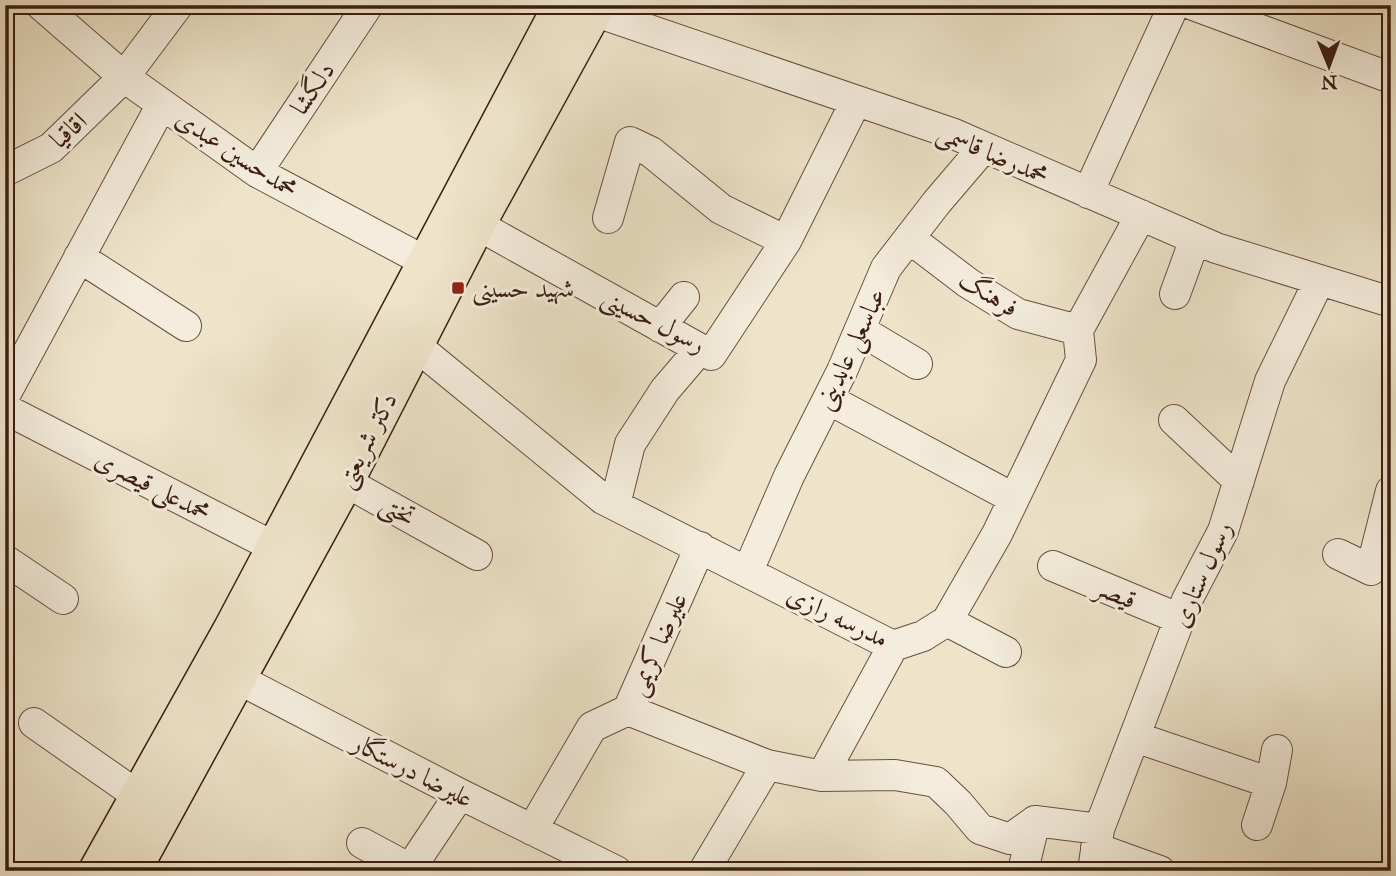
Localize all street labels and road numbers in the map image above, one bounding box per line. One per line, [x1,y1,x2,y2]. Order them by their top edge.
street label: دلگشا [283,55,341,121]
street label: محمدحسین عبدی [170,102,304,204]
street label: اقاقیا [43,105,93,155]
street label: محمدرضا قاسمی [932,115,1054,193]
street label: فرهنگ [953,262,1025,324]
street label: رسول حسینی [595,280,711,362]
street label: عباسعلی عابدینی [808,283,895,417]
street label: دکتر شریعتی [328,387,406,495]
street label: محمدعلی قیصری [88,442,216,530]
street label: تختی [373,487,421,535]
street label: رسول ستاری [1163,516,1239,632]
street label: قیصر [1088,569,1141,617]
street label: مدرسه رازی [782,578,894,654]
street label: علیرضا کریمی [620,587,696,702]
street label: علیرضا درستگار [345,725,479,814]

